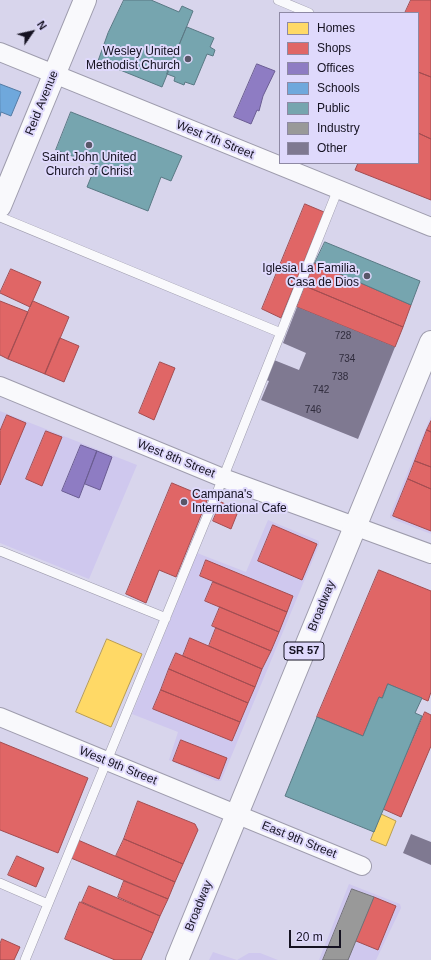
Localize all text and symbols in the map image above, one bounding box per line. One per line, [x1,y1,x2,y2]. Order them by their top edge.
north arrow [12,12,52,52]
legend [279,12,419,164]
text: N [35,19,49,32]
text: Homes [317,21,355,35]
text: Shops [317,41,351,55]
place label: Wesley United Methodist Church [86,45,180,73]
marker: Wesley United Methodist Church [183,54,193,64]
text: Offices [317,61,354,75]
street label: Reid Avenue [22,69,62,137]
text: Schools [317,81,360,95]
text: Public [317,101,350,115]
street label: West 7th Street [174,118,256,162]
text: Industry [317,121,360,135]
marker: Saint John United Church of Christ [84,140,94,150]
text: Other [317,141,347,155]
place label: Saint John United Church of Christ [42,151,136,179]
place label: Iglesia La Familia, Casa de Dios [262,262,359,290]
marker: Iglesia La Familia, Casa de Dios [362,271,372,281]
house number: 728 [335,330,351,342]
house number: 734 [339,353,355,365]
house number: 738 [332,371,348,383]
house number: 742 [313,384,329,396]
house number: 746 [305,404,321,416]
street label: West 8th Street [135,437,217,481]
place label: Campana's International Cafe [192,488,287,516]
marker: Campana's International Cafe [179,497,189,507]
street label: Broadway [305,579,339,633]
road number: SR 57 [284,642,324,660]
street label: West 9th Street [77,744,159,788]
street label: East 9th Street [260,818,338,862]
street label: Broadway [182,879,216,933]
scale bar [291,922,343,948]
text: 20 m [296,930,323,944]

